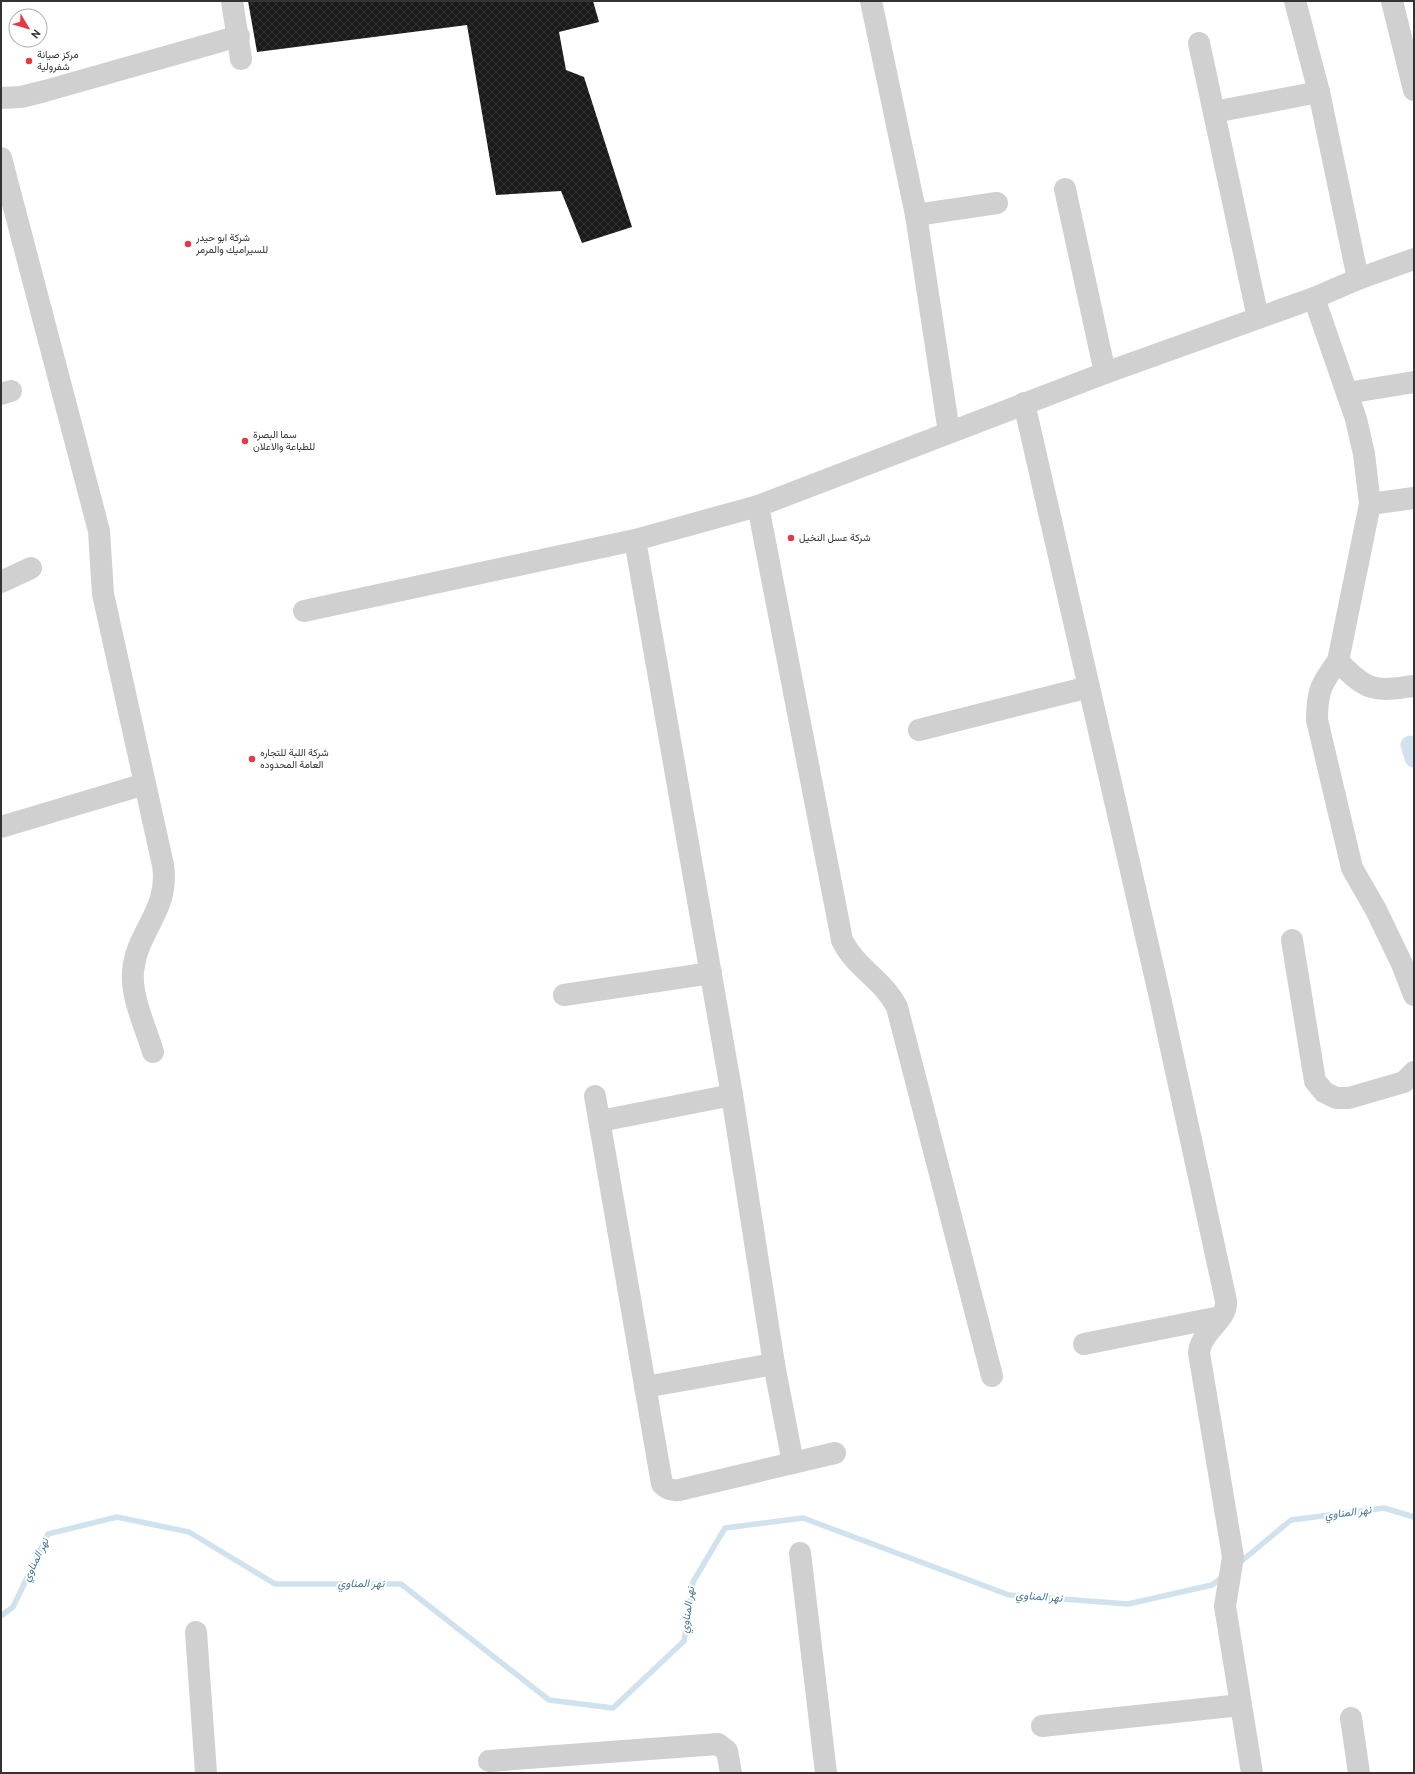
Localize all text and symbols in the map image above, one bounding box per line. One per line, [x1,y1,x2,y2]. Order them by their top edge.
north arrow [8,8,48,48]
text: N [27,26,43,41]
place label: مركز صيانة شفرولية [37,49,79,74]
marker: مركز صيانة شفرولية [24,56,34,66]
place label: شركة ابو حيدر للسيراميك والمرمر [195,232,268,257]
marker: شركة ابو حيدر للسيراميك والمرمر [183,239,193,249]
place label: سما البصرة للطباعة والاعلان [253,429,315,454]
marker: سما البصرة للطباعة والاعلان [240,436,250,446]
place label: شركة عسل النخيل [799,532,871,545]
marker: شركة عسل النخيل [786,533,796,543]
place label: شركة اللبة للتجاره العامة المحدوده [260,747,329,772]
marker: شركة اللبة للتجاره العامة المحدوده [247,754,257,764]
water label: نهر المناوي [1324,1503,1373,1524]
water label: نهر المناوي [19,1535,54,1584]
water label: نهر المناوي [338,1577,385,1592]
water label: نهر المناوي [678,1585,699,1634]
water label: نهر المناوي [1015,1588,1064,1607]

